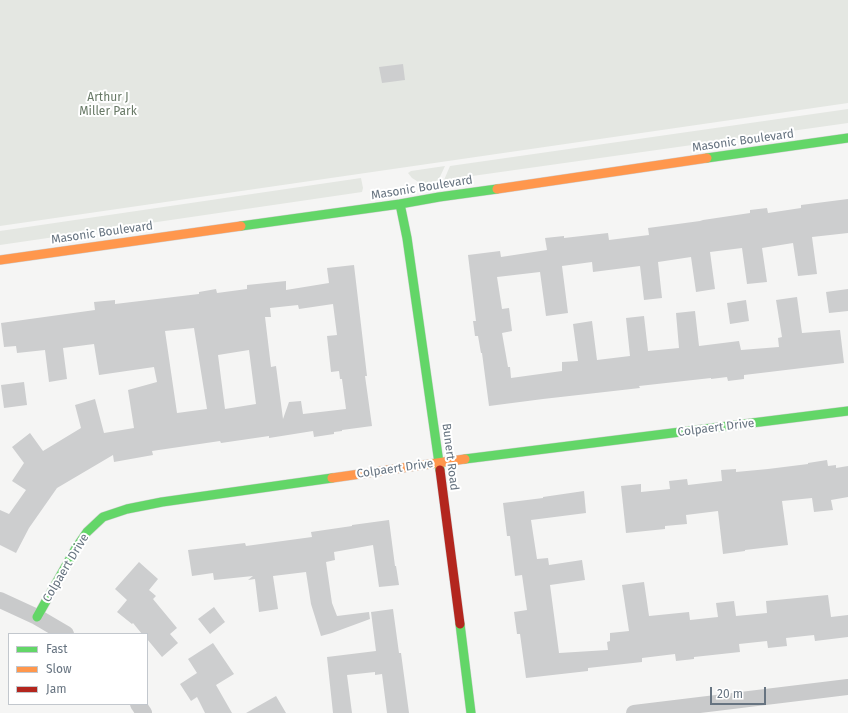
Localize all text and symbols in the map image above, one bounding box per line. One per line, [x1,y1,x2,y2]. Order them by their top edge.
park label: Arthur J Miller Park [79,91,137,119]
street label: Masonic Boulevard [691,127,795,155]
street label: Masonic Boulevard [370,173,474,203]
street label: Masonic Boulevard [50,219,154,247]
street label: Colpaert Drive [677,416,755,440]
street label: Bunert Road [439,423,461,491]
street label: Colpaert Drive [356,456,434,482]
street label: Colpaert Drive [40,531,92,605]
legend [8,633,148,705]
text: Fast [46,642,68,656]
text: Slow [46,662,72,676]
scale bar [712,679,768,705]
text: Jam [46,682,66,696]
text: 20 m [717,687,743,701]

